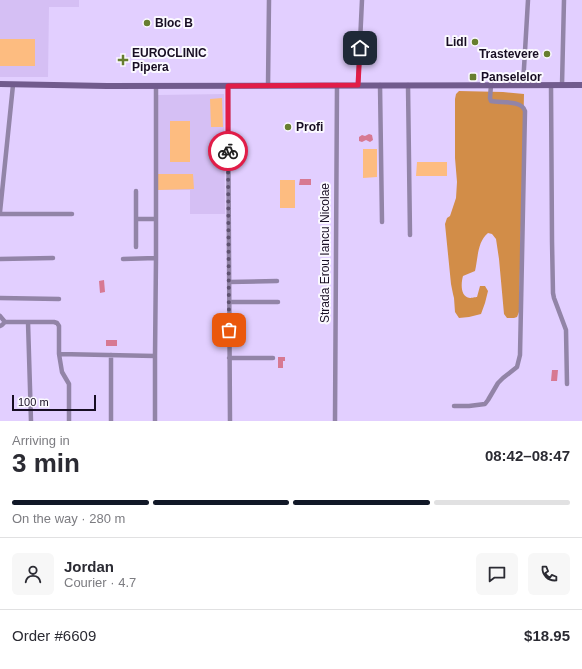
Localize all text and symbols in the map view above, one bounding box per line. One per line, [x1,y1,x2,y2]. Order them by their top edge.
place label: Bloc B [155,16,193,30]
marker: Bloc B [142,18,152,28]
pin [343,31,377,65]
place label: Lidl [446,35,467,49]
icon: home [349,37,371,59]
marker: Lidl [470,37,480,47]
place label: EUROCLINIC Pipera [132,46,207,74]
place label: Trastevere [479,47,539,61]
marker: Trastevere [542,49,552,59]
marker: EUROCLINIC Pipera [117,54,129,66]
place label: Panselelor [481,70,542,84]
marker: Panselelor [468,72,478,82]
place label: Profi [296,120,323,134]
marker: Profi [283,122,293,132]
courier [208,131,248,171]
icon: bike [217,140,239,162]
street label: Strada Erou Iancu Nicolae [318,183,332,323]
pin [212,313,246,347]
icon: bag [218,319,240,341]
scale bar [12,393,96,412]
text: 100 m [18,396,49,408]
text: Arriving in [12,433,70,448]
text: 08:42–08:47 [485,447,570,464]
text: 3 min [12,448,80,478]
text: On the way · 280 m [12,511,125,526]
button: person [12,553,54,595]
button: chat [476,553,518,595]
button: phone [528,553,570,595]
text: Jordan [64,558,114,575]
text: Courier · 4.7 [64,575,136,590]
text: Order #6609 [12,627,96,644]
text: $18.95 [524,627,570,644]

